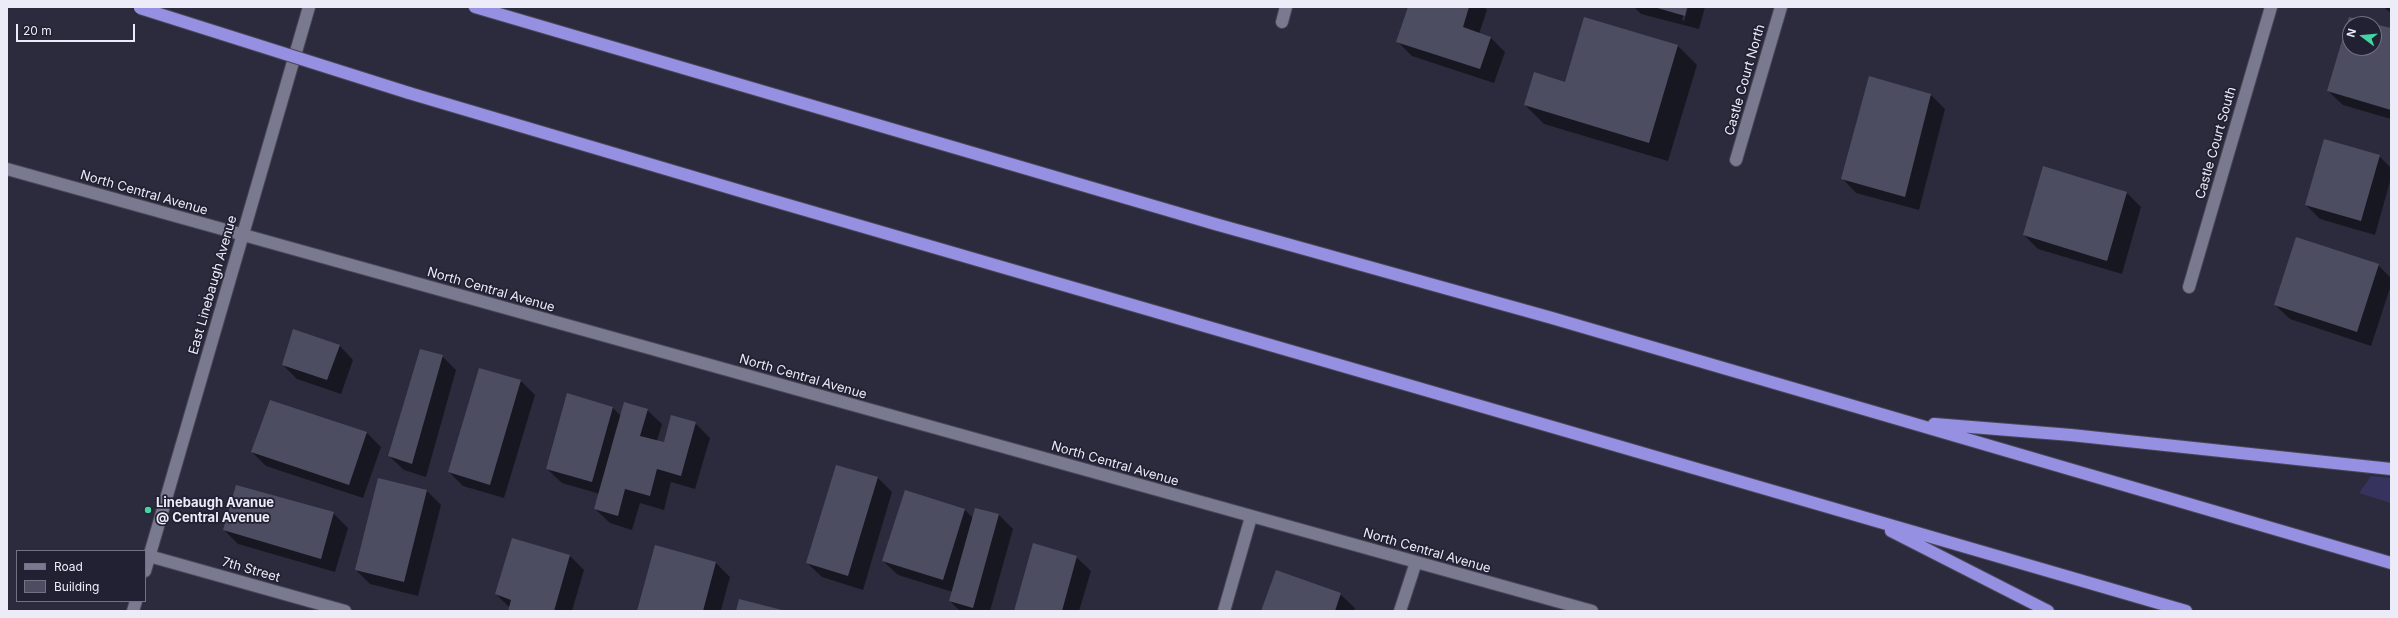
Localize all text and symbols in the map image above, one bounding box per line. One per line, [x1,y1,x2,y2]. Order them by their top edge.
scale bar [18,16,137,42]
north arrow [2342,16,2382,56]
text: 20 m [23,23,52,38]
street label: Castle Court North [1722,23,1768,137]
text: N [2344,27,2359,39]
street label: Castle Court South [2193,85,2239,201]
street label: North Central Avenue [78,167,210,219]
street label: East Linebaugh Avenue [186,214,240,356]
street label: North Central Avenue [425,264,557,316]
street label: North Central Avenue [737,351,869,403]
street label: North Central Avenue [1049,438,1181,490]
place label: Linebaugh Avanue @ Central Avenue [156,495,274,526]
marker: Linebaugh Avanue @ Central Avenue [143,505,153,515]
street label: North Central Avenue [1361,525,1493,577]
legend [16,550,146,602]
street label: 7th Street [220,554,282,586]
text: Road [54,559,83,574]
text: Building [54,579,99,594]

